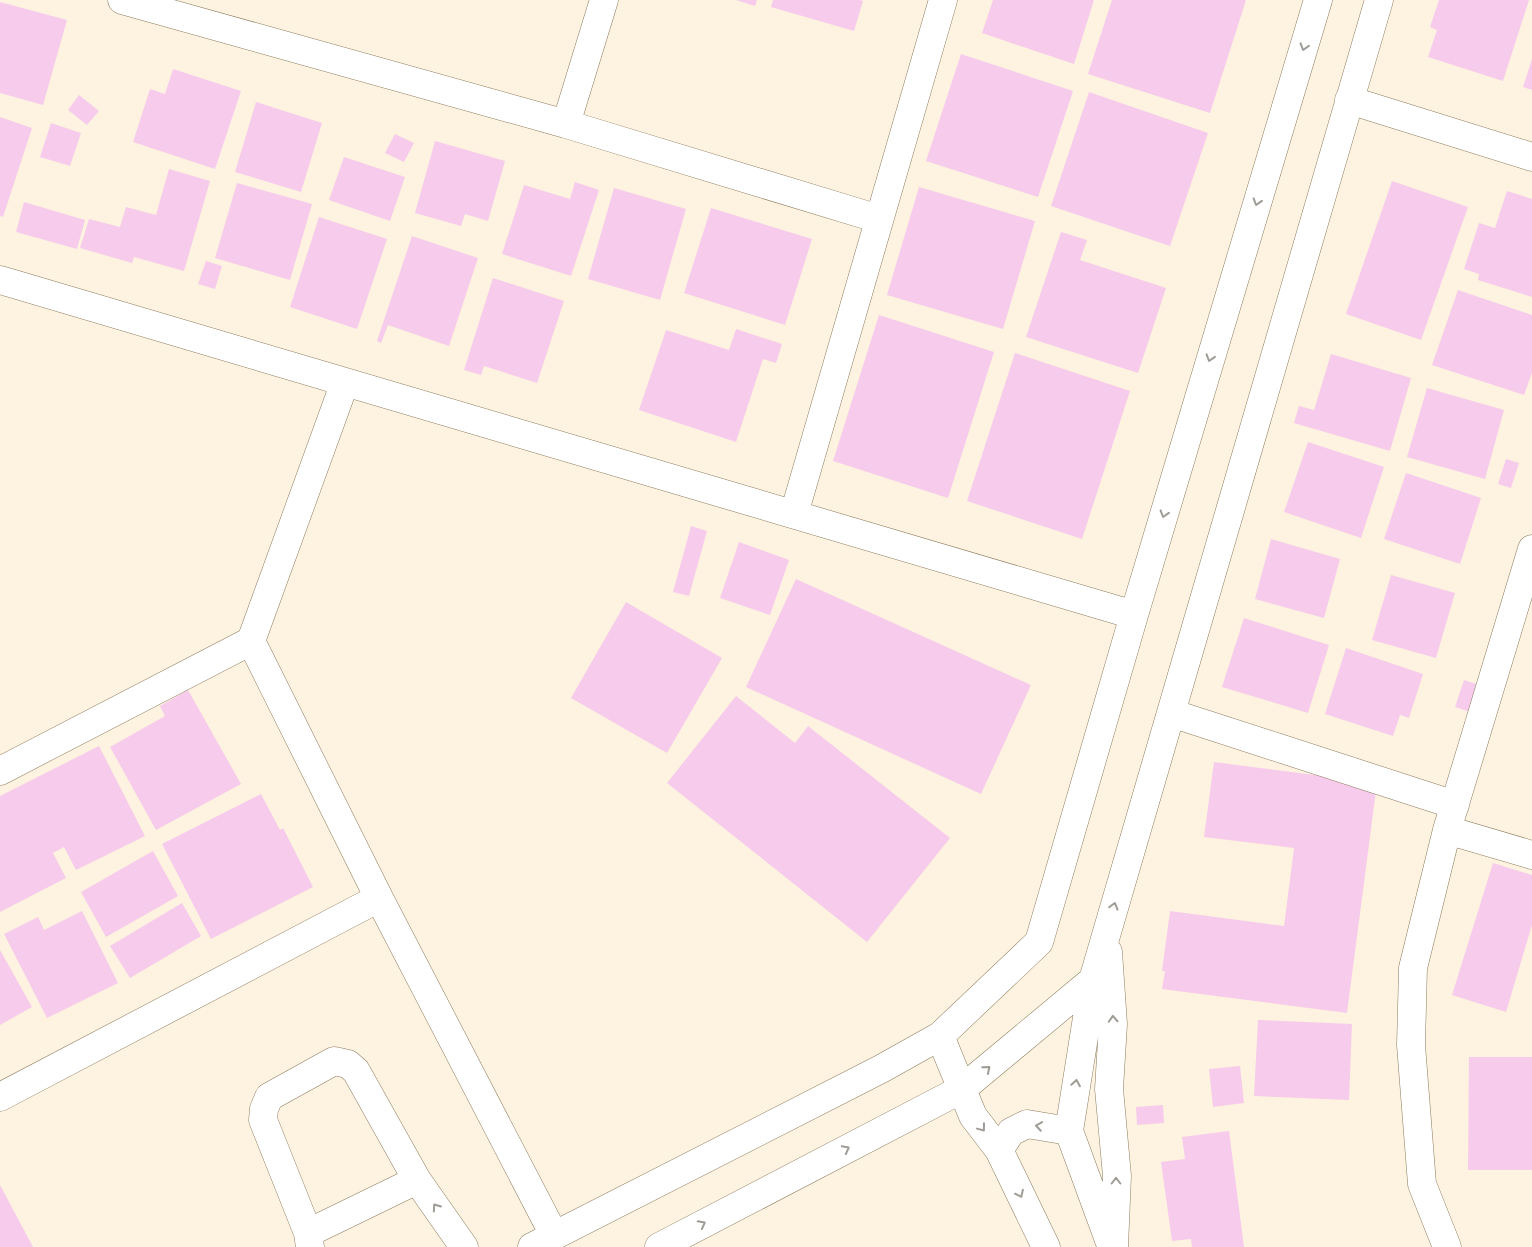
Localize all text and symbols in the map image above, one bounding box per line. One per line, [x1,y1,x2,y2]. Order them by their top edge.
one-way arrow [1299,42,1309,50]
one-way arrow [1253,198,1263,206]
one-way arrow [1206,353,1216,362]
one-way arrow [1159,509,1169,517]
one-way arrow [1108,902,1119,911]
one-way arrow [1107,1015,1118,1023]
one-way arrow [981,1065,990,1074]
one-way arrow [1071,1079,1081,1087]
one-way arrow [976,1122,985,1132]
one-way arrow [1035,1122,1043,1132]
one-way arrow [841,1145,850,1155]
one-way arrow [1111,1177,1121,1184]
one-way arrow [1014,1189,1024,1198]
one-way arrow [433,1203,442,1213]
one-way arrow [697,1220,706,1230]

